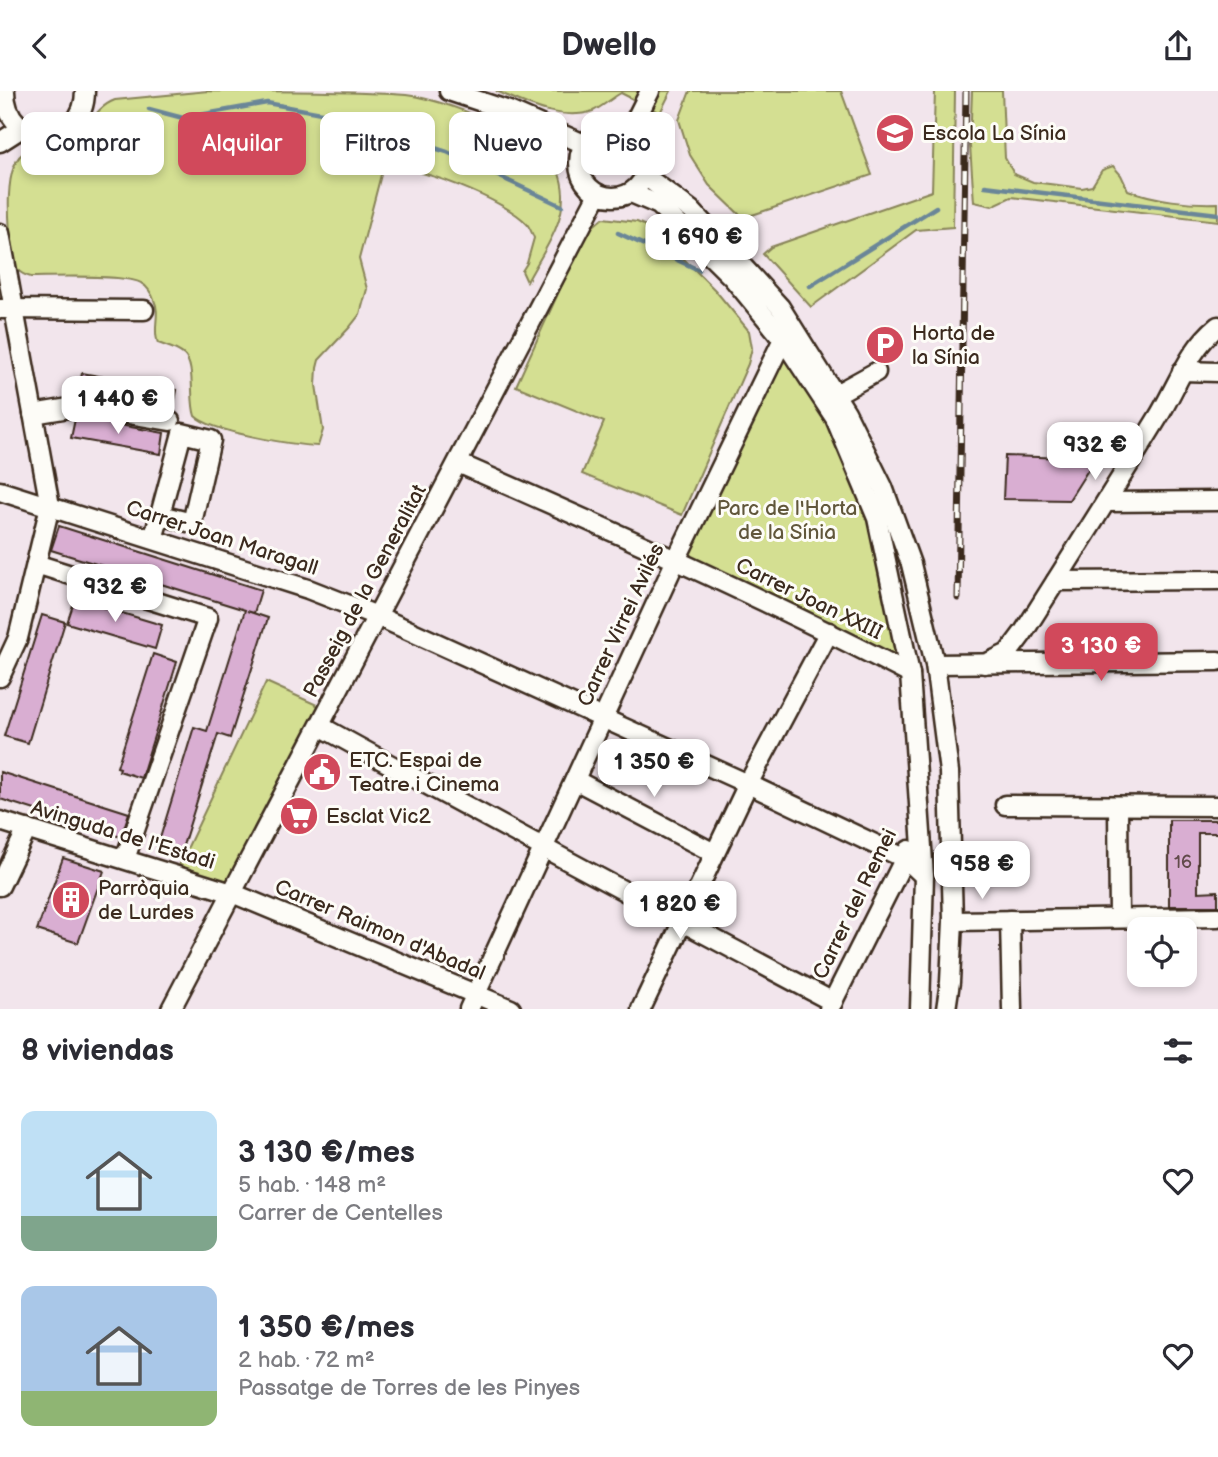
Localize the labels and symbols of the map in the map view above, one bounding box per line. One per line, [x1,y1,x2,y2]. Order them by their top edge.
school or university icon: Escola La Sínia [874,112,916,154]
place label: Escola La Sínia [922,121,1066,146]
pin: 1 690 € [637,215,767,274]
place label: Horta de la Sínia [912,321,995,370]
parking icon: Horta de la Sínia [864,324,906,366]
pin: 1 440 € [53,377,183,436]
pin: 932 € [1046,423,1144,482]
street label: Passeig de la Generalitat [298,480,432,702]
street label: Carrer Joan Maragall [123,495,321,581]
park label: Parc de l'Horta de la Sínia [717,496,857,545]
street label: Carrer Virrei Avilés [572,539,670,711]
street label: Carrer Joan XXIII [732,553,886,645]
pin: 932 € [66,565,164,624]
pin: 3 130 € [1036,623,1166,683]
pin: 1 350 € [589,739,719,799]
place label: ETC. Espai de Teatre i Cinema [349,748,499,797]
public building icon: ETC. Espai de Teatre i Cinema [301,751,343,793]
street label: Avinguda de l'Estadi [28,795,218,875]
supermarket icon: Esclat Vic2 [278,795,320,837]
place label: Esclat Vic2 [326,804,431,829]
street label: Carrer del Remei [808,825,902,983]
pin: 958 € [933,841,1031,901]
house number: 16 [1174,852,1192,873]
street label: Carrer Raimon d'Abadal [271,874,489,986]
place label: Parròquia de Lurdes [98,876,194,925]
building icon: Parròquia de Lurdes [50,879,92,921]
pin: 1 820 € [615,881,745,941]

